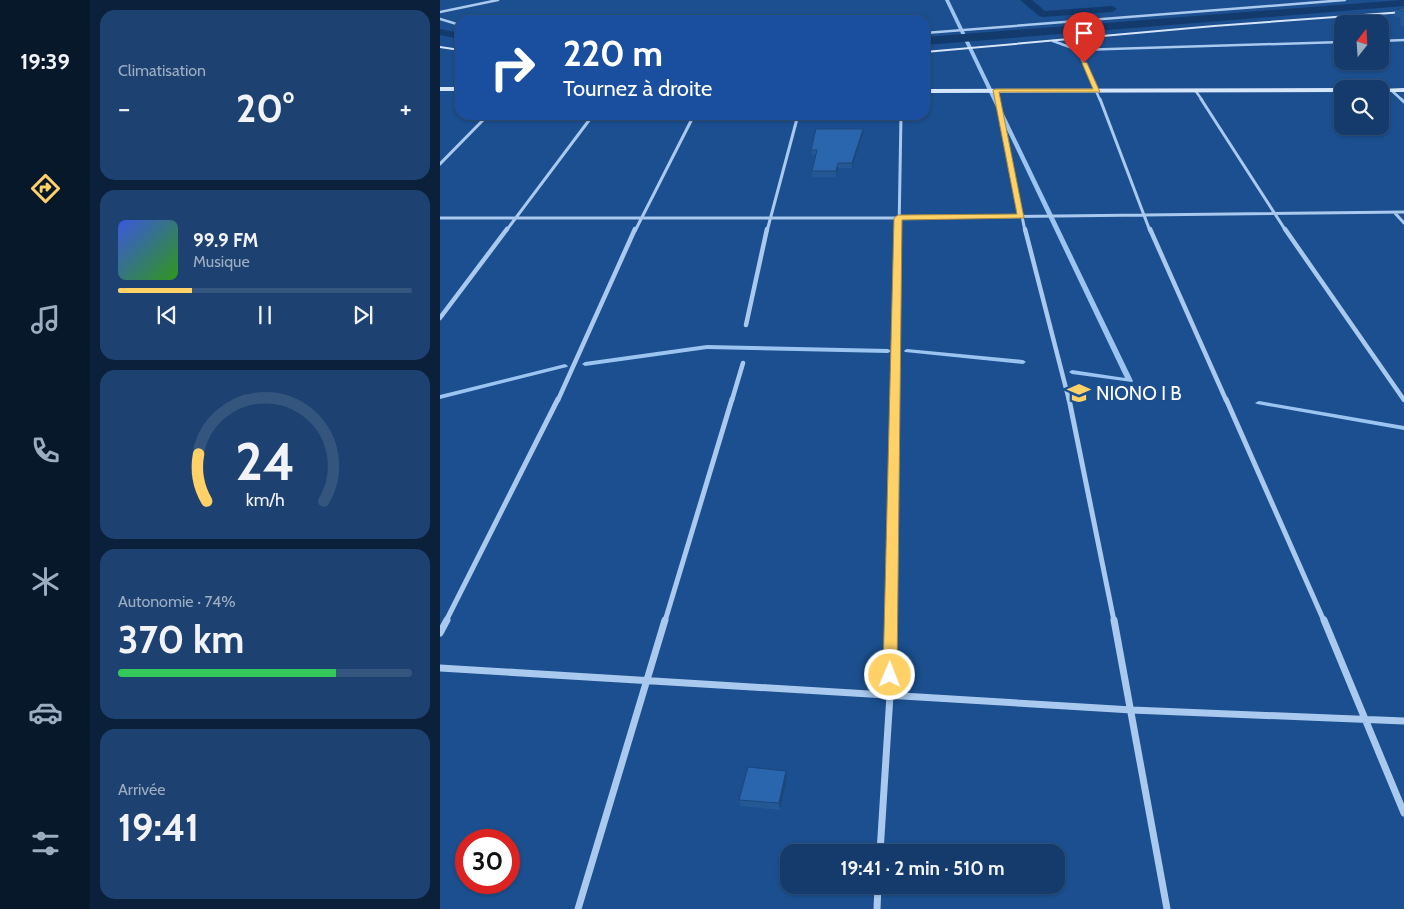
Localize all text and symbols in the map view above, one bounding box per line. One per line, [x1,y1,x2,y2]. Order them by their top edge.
pin [1063,12,1105,63]
north arrow [1334,15,1389,70]
map controls [1334,15,1389,135]
icon: arrive [1070,19,1098,47]
text: 220 m [563,32,663,75]
icon: right [480,35,545,100]
text: 19:39 [20,48,70,75]
text: Climatisation [118,61,206,80]
text: Tournez à droite [563,75,712,102]
button: search [1334,80,1389,135]
text: 20° [236,85,294,132]
text: − [118,91,130,125]
text: + [400,91,412,125]
icon: directions [28,171,63,206]
text: 99.9 FM [193,229,258,252]
text: Musique [193,252,250,271]
icon: previous [153,301,181,329]
icon: pause [251,301,279,329]
icon: next [349,301,377,329]
icon: music [28,302,63,337]
school or university icon: NIONO I B [1066,380,1092,406]
place label: NIONO I B [1096,382,1182,405]
text: 24 [235,430,295,493]
icon: phone [28,433,63,468]
text: km/h [245,489,285,510]
icon: climate [28,564,63,599]
text: Autonomie · 74% [118,592,236,611]
text: 370 km [118,616,244,663]
position arrow [863,648,915,700]
icon: car [28,695,63,730]
text: Arrivée [118,780,165,799]
text: 19:41 [118,804,199,851]
icon: filters [28,826,63,861]
speed limit sign: 30 [455,829,520,894]
text: 19:41 · 2 min · 510 m [841,857,1004,880]

